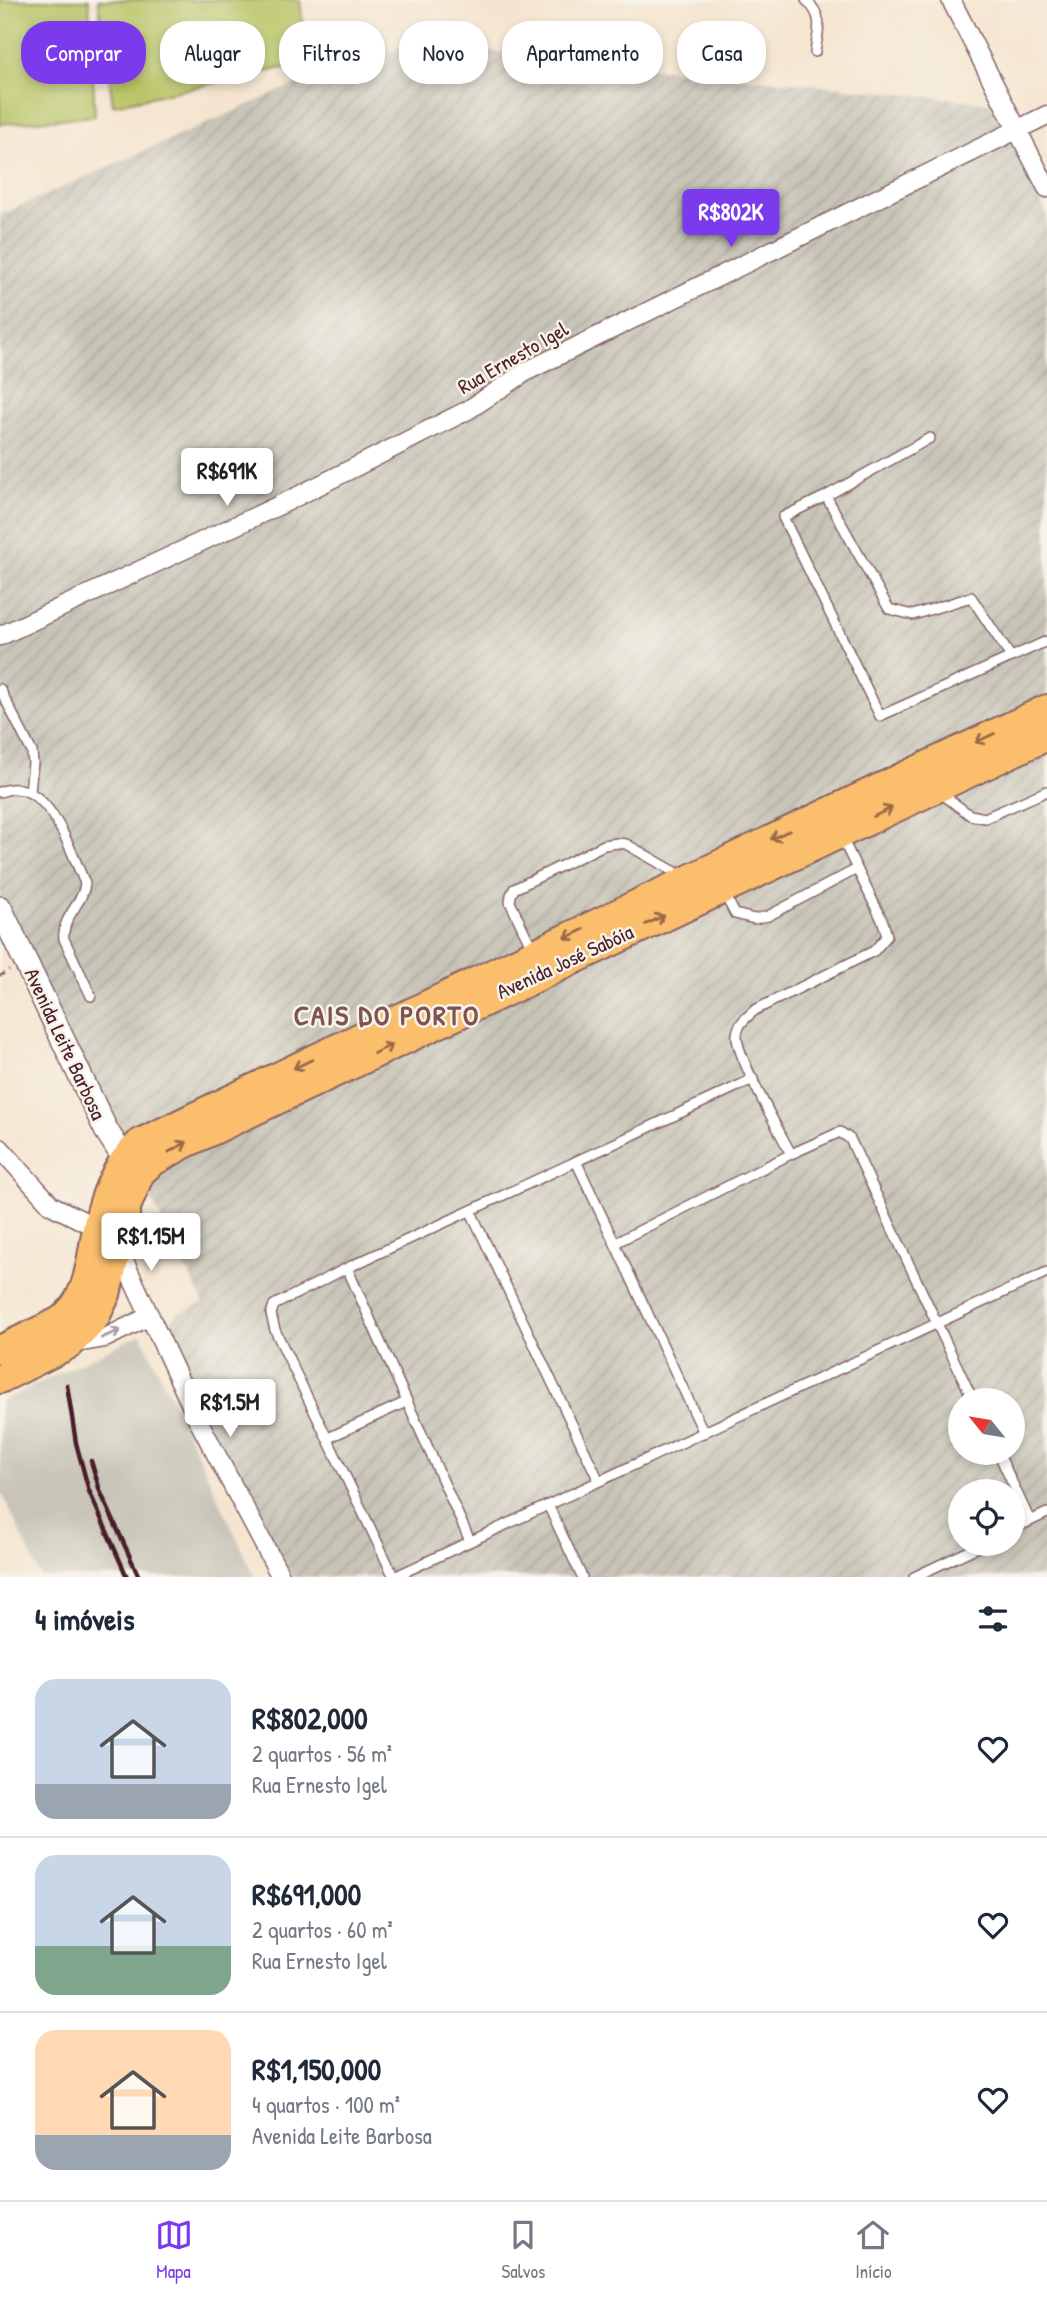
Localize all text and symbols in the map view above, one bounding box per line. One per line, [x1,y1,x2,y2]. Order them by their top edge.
chip: Comprar [21,21,146,84]
chip: Alugar [160,21,265,84]
chip: Filtros [279,21,385,84]
chip: Novo [399,21,488,84]
chip: Apartamento [502,21,663,84]
chip: Casa [677,21,766,84]
pin: R$802K [674,190,788,249]
text: R$802K [698,196,764,227]
street label: Rua Ernesto Igel [452,314,574,401]
pin: R$691K [170,448,284,508]
text: R$691K [197,455,257,486]
one-way arrow [975,732,996,745]
one-way arrow [872,805,893,818]
one-way arrow [769,830,790,843]
one-way arrow [644,912,665,926]
street label: Avenida José Sabóia [492,917,638,1006]
one-way arrow [564,927,585,941]
street label: Avenida Leite Barbosa [18,963,113,1124]
district label: CAIS DO PORTO [294,996,480,1034]
one-way arrow [372,1041,393,1055]
one-way arrow [293,1057,314,1071]
one-way arrow [167,1140,188,1153]
pin: R$1.15M [86,1214,216,1273]
text: R$1.15M [117,1220,185,1251]
one-way arrow [100,1327,121,1340]
pin: R$1.5M [173,1380,287,1439]
text: R$1.5M [201,1386,259,1417]
north arrow [948,1388,1026,1465]
map controls [948,1388,1025,1556]
button: locate [948,1479,1025,1556]
text: 4 imóveis [35,1599,135,1639]
icon: filters [974,1600,1012,1638]
text: R$802,000 [252,1698,368,1738]
icon: home [91,1707,175,1791]
icon: heart [974,1730,1012,1768]
text: 2 quartos · 56 m² [252,1738,392,1769]
text: Rua Ernesto Igel [252,1769,387,1800]
text: R$691,000 [252,1874,361,1914]
icon: home [91,1883,175,1967]
icon: heart [974,1906,1012,1944]
text: 2 quartos · 60 m² [252,1914,393,1945]
text: Rua Ernesto Igel [252,1945,387,1976]
text: R$1,150,000 [252,2049,381,2089]
icon: home [91,2058,175,2142]
icon: heart [974,2081,1012,2119]
text: 4 quartos · 100 m² [252,2089,400,2120]
text: Avenida Leite Barbosa [252,2120,432,2151]
tab: Mapa [155,2216,193,2284]
tab: Salvos [502,2216,545,2284]
tab: Início [854,2216,892,2284]

